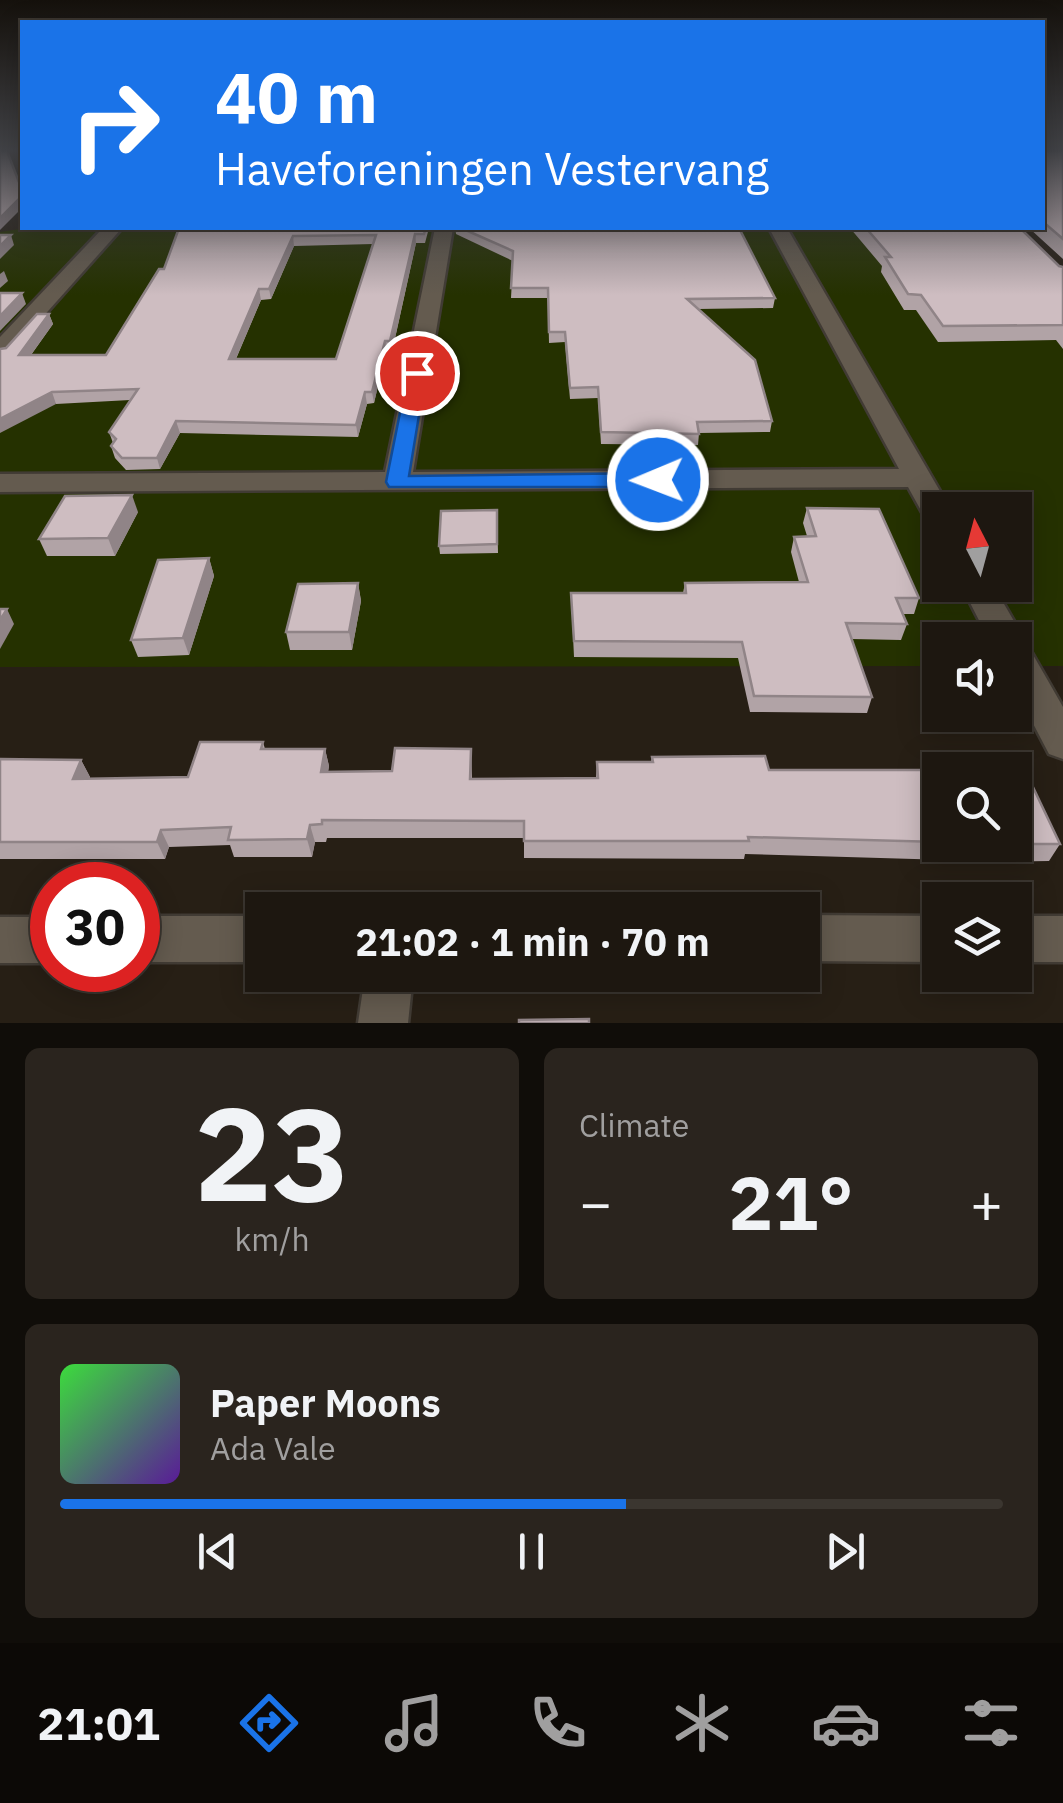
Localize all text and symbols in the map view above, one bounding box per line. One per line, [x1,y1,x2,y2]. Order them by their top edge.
text: 40 m [215,51,378,142]
icon: right [50,60,180,190]
text: Haveforeningen Vestervang [215,139,769,197]
pin [375,331,460,416]
icon: arrive [390,346,445,401]
position arrow [606,428,710,532]
north arrow [922,492,1032,602]
map controls [922,492,1032,992]
button: sound [922,622,1032,732]
button: search [922,752,1032,862]
speed limit sign: 30 [30,862,160,992]
button: layers [922,882,1032,992]
text: 21:02 · 1 min · 70 m [355,917,710,966]
text: 23 [194,1068,350,1237]
text: Climate [579,1104,689,1146]
text: 21° [728,1153,854,1251]
text: − [579,1167,612,1238]
text: + [970,1167,1003,1238]
text: km/h [234,1218,310,1260]
text: Paper Moons [210,1378,441,1427]
text: Ada Vale [210,1427,336,1469]
icon: previous [190,1524,245,1579]
icon: pause [504,1524,559,1579]
icon: next [818,1524,873,1579]
icon: directions [234,1688,304,1758]
icon: music [379,1688,449,1758]
icon: phone [523,1688,593,1758]
icon: climate [667,1688,737,1758]
icon: car [811,1688,881,1758]
icon: filters [956,1688,1026,1758]
text: 21:01 [37,1694,160,1752]

